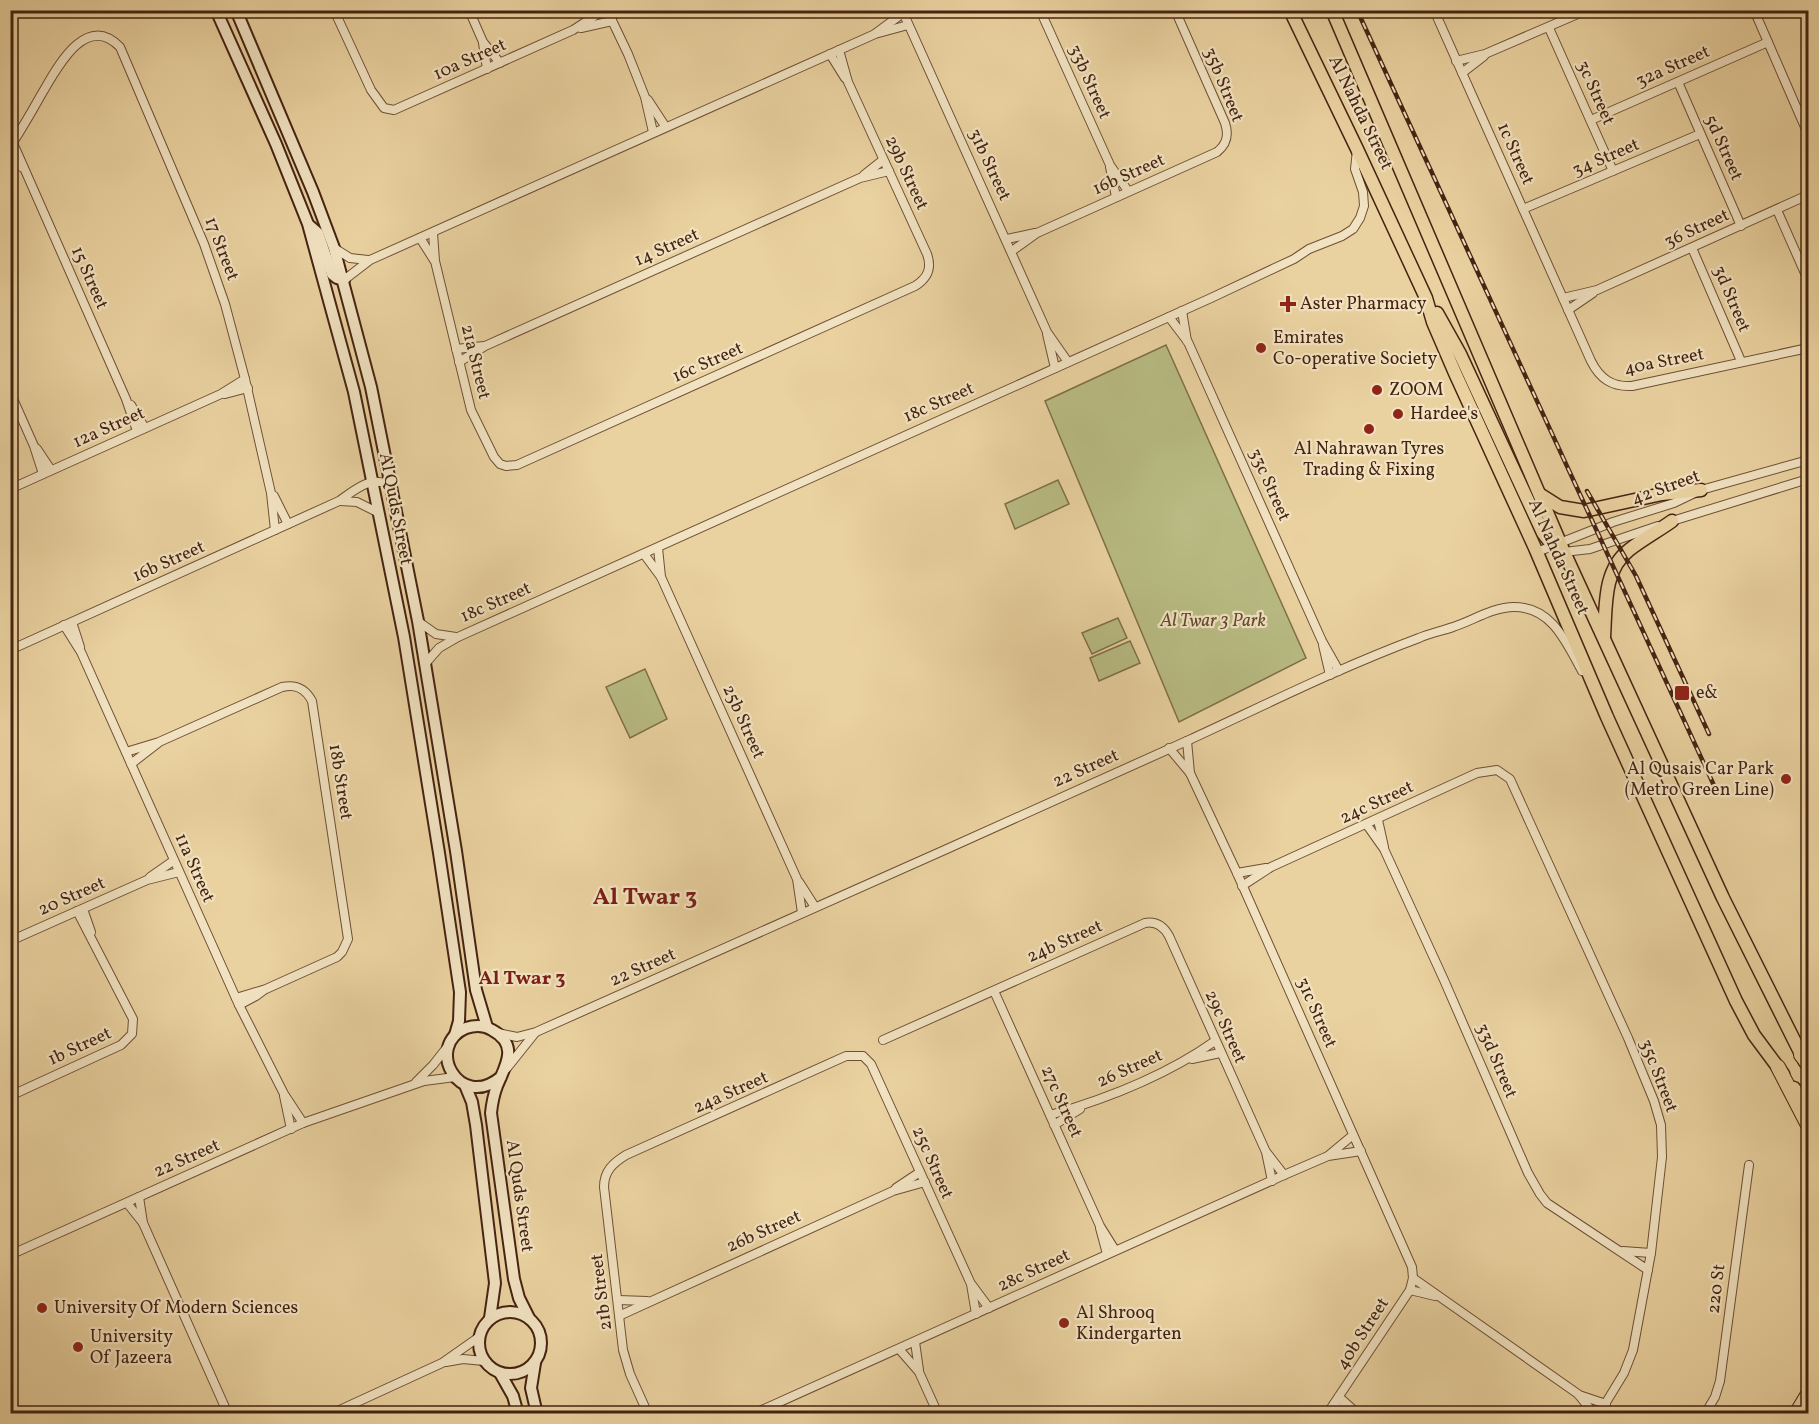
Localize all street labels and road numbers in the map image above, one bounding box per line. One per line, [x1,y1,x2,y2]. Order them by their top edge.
street label: 10a Street [429,33,511,87]
street label: 32a Street [1632,40,1714,94]
street label: 33b Street [1062,41,1116,123]
street label: 35b Street [1197,44,1249,126]
street label: Al Nahda Street [1321,52,1399,174]
street label: 3c Street [1570,57,1620,129]
street label: 5d Street [1697,111,1749,185]
street label: 1c Street [1490,119,1540,189]
street label: 31b Street [961,125,1017,205]
street label: 29b Street [878,132,934,214]
street label: 34 Street [1569,133,1643,183]
street label: 16b Street [1089,148,1169,202]
street label: 36 Street [1660,203,1734,255]
street label: 17 Street [197,213,245,285]
street label: 14 Street [631,223,703,273]
street label: 15 Street [64,243,114,313]
street label: 3d Street [1706,262,1756,336]
street label: 21a Street [454,322,496,402]
street label: 16c Street [669,336,747,390]
street label: 40a Street [1622,342,1706,382]
street label: 18c Street [900,376,978,430]
street label: 12a Street [69,401,149,455]
street label: 33c Street [1242,445,1296,525]
street label: Al Quds Street [372,451,418,567]
street label: 42 Street [1628,464,1704,512]
street label: Al Nahda Street [1521,495,1595,619]
street label: 16b Street [129,535,209,589]
street label: 18c Street [457,576,535,630]
street label: 25b Street [716,681,770,763]
street label: 18b Street [322,742,358,822]
street label: 22 Street [1049,743,1123,795]
street label: 24c Street [1336,775,1418,831]
street label: 11a Street [168,829,220,907]
street label: 20 Street [34,871,110,923]
street label: 24b Street [1023,914,1107,970]
street label: 22 Street [606,942,680,994]
street label: 31c Street [1289,974,1343,1052]
street label: 29c Street [1198,986,1252,1068]
street label: 33d Street [1469,1020,1523,1102]
street label: 1b Street [44,1021,116,1073]
street label: 35c Street [1633,1036,1683,1116]
street label: 26 Street [1093,1043,1167,1095]
street label: 27c Street [1034,1062,1088,1142]
street label: 24a Street [690,1065,772,1121]
street label: 25c Street [905,1123,959,1203]
street label: 22 Street [150,1133,224,1185]
street label: Al Quds Street [499,1138,539,1254]
street label: 26b Street [723,1204,805,1260]
street label: 28c Street [994,1243,1074,1299]
street label: 21b Street [585,1252,619,1332]
street label: 220 St [1702,1263,1732,1315]
street label: 40b Street [1330,1293,1396,1375]

